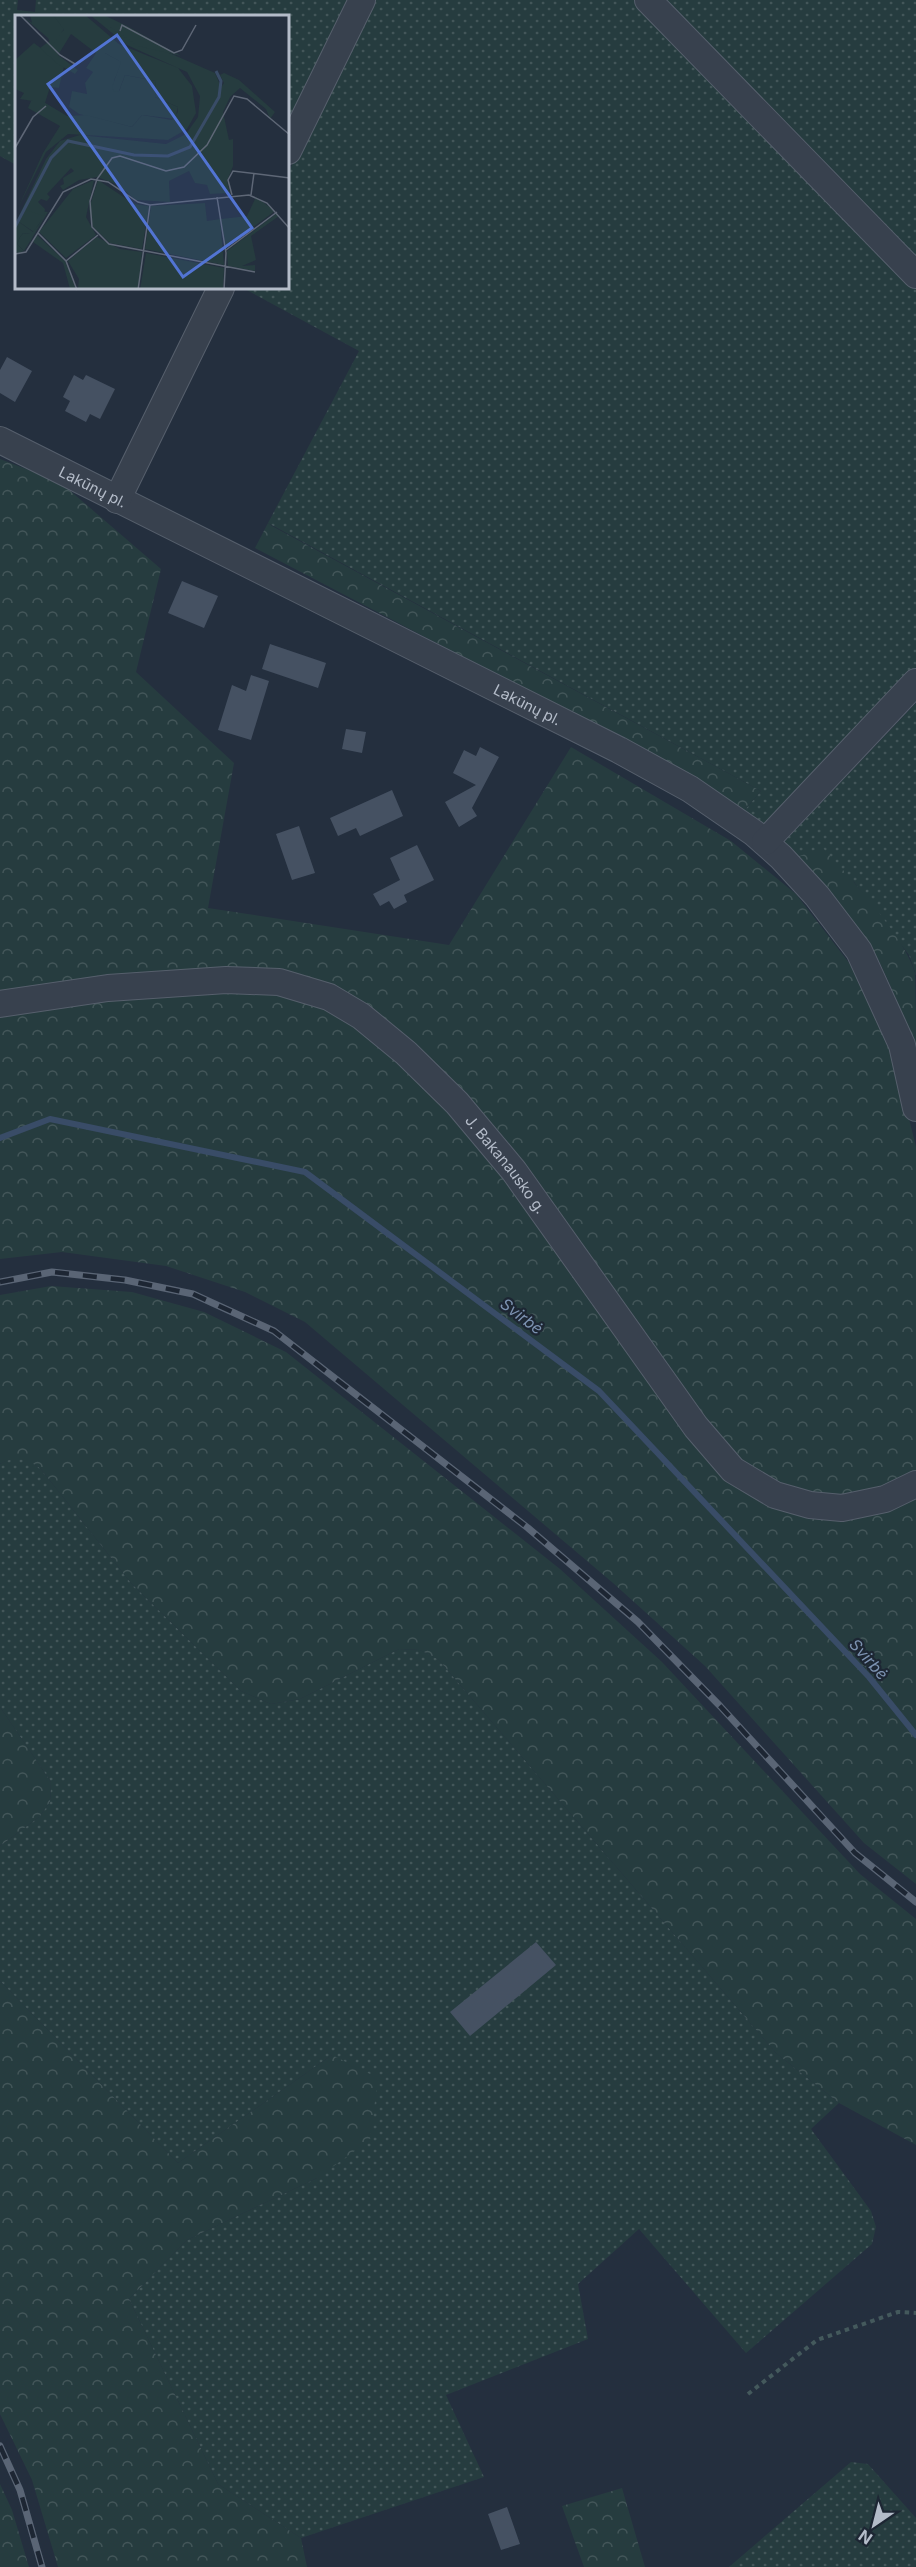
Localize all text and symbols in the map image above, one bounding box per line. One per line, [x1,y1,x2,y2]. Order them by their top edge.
inset map [15,15,290,290]
street label: Lakūnų pl. [56,462,130,511]
street label: Lakūnų pl. [491,679,565,729]
street label: J. Bakanausko g. [461,1111,551,1217]
water label: Svirbė [497,1293,547,1339]
water label: Svirbė [845,1634,893,1684]
north arrow [844,2495,904,2555]
text: N [855,2526,876,2549]

